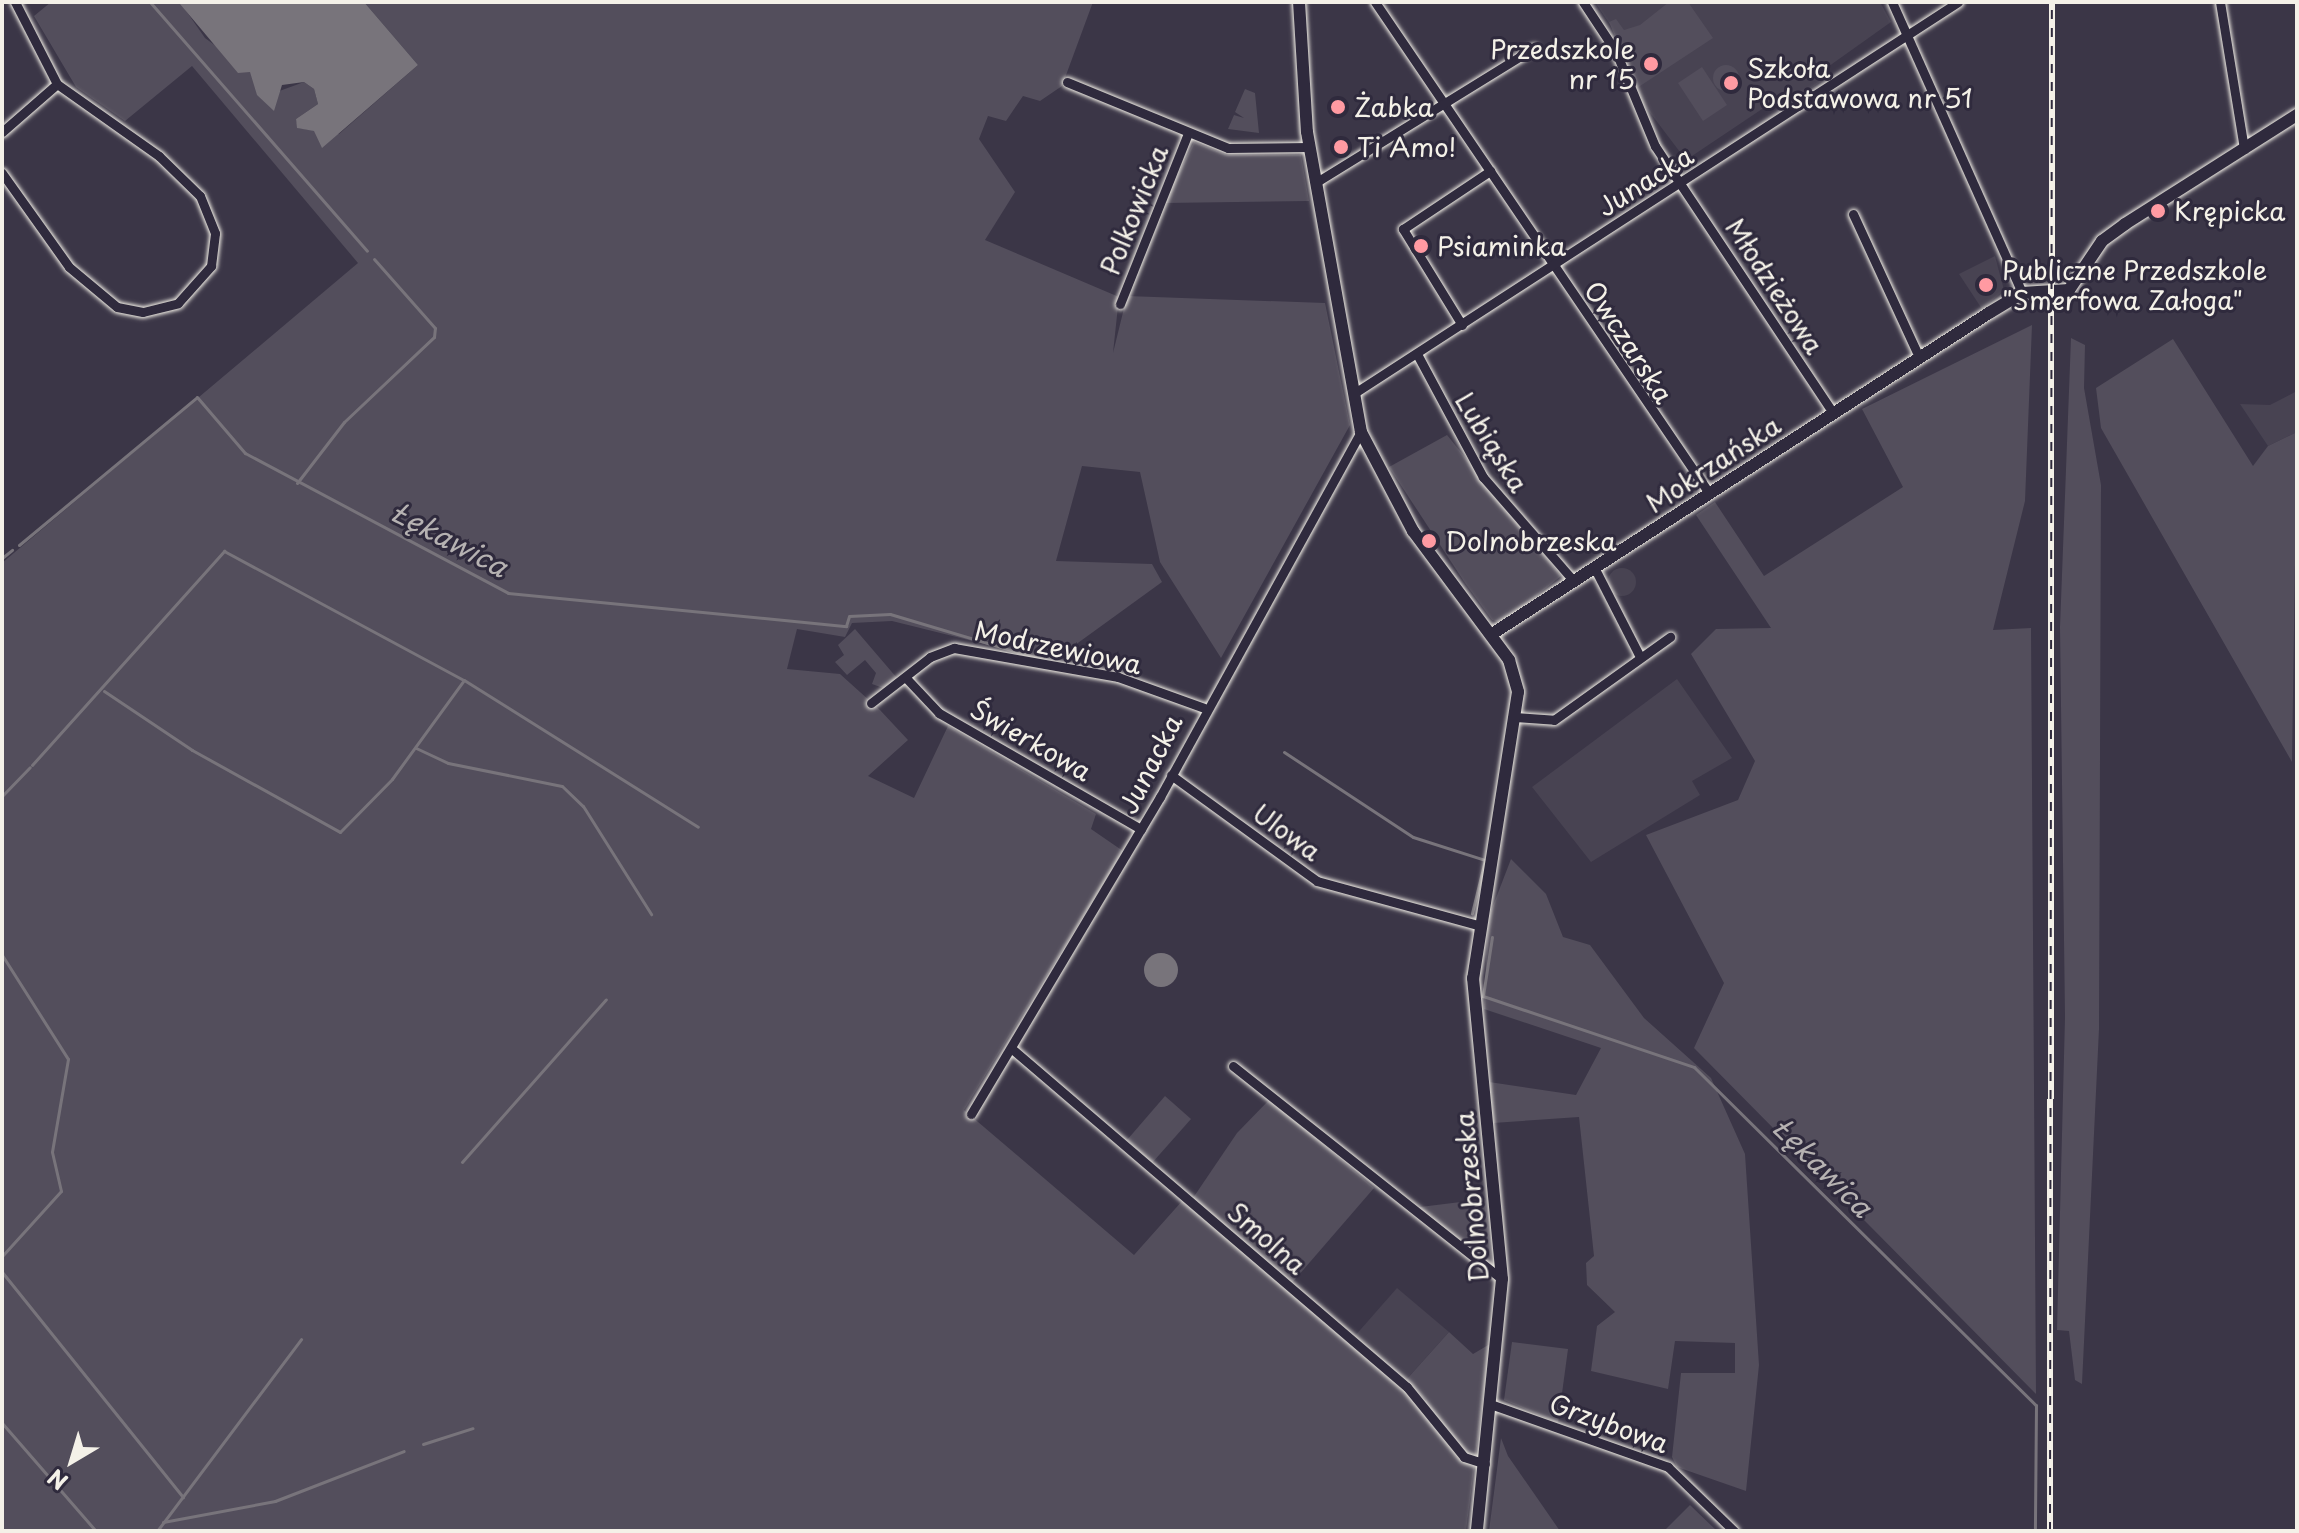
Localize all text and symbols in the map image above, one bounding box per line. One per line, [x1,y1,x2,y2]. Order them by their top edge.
place label: Przedszkole nr 15 [1490,33,1635,94]
place label: Szkoła Podstawowa nr 51 [1747,52,1971,114]
marker: Przedszkole nr 15 [1642,55,1660,73]
marker: Szkoła Podstawowa nr 51 [1722,74,1740,92]
place label: Żabka [1354,91,1434,123]
marker: Żabka [1329,98,1347,116]
place label: Ti Amo! [1357,131,1457,163]
marker: Ti Amo! [1332,138,1350,156]
street label: Junacka [1591,139,1699,223]
street label: Polkowicka [1094,140,1174,280]
place label: Krępicka [2174,195,2285,227]
marker: Krępicka [2149,202,2167,220]
street label: Młodzieżowa [1720,212,1830,360]
place label: Psiaminka [1437,230,1566,262]
marker: Psiaminka [1412,237,1430,255]
place label: Publiczne Przedszkole "Smerfowa Załoga" [2002,254,2270,316]
street label: Owczarska [1578,275,1680,409]
marker: Publiczne Przedszkole "Smerfowa Załoga" [1977,276,1995,294]
street label: Lubiąska [1449,386,1535,498]
street label: Mokrzańska [1640,409,1786,519]
water label: Łękawica [386,495,514,583]
place label: Dolnobrzeska [1445,525,1616,557]
marker: Dolnobrzeska [1420,532,1438,550]
street label: Modrzewiowa [972,614,1144,680]
street label: Świerkowa [965,693,1097,787]
street label: Junacka [1112,709,1188,819]
street label: Ulowa [1247,797,1327,867]
street label: Dolnobrzeska [1448,1110,1494,1284]
water label: Łękawica [1767,1111,1879,1223]
street label: Smolna [1221,1196,1313,1280]
street label: Grzybowa [1545,1387,1673,1459]
north arrow [32,1421,112,1501]
text: N [40,1462,74,1499]

